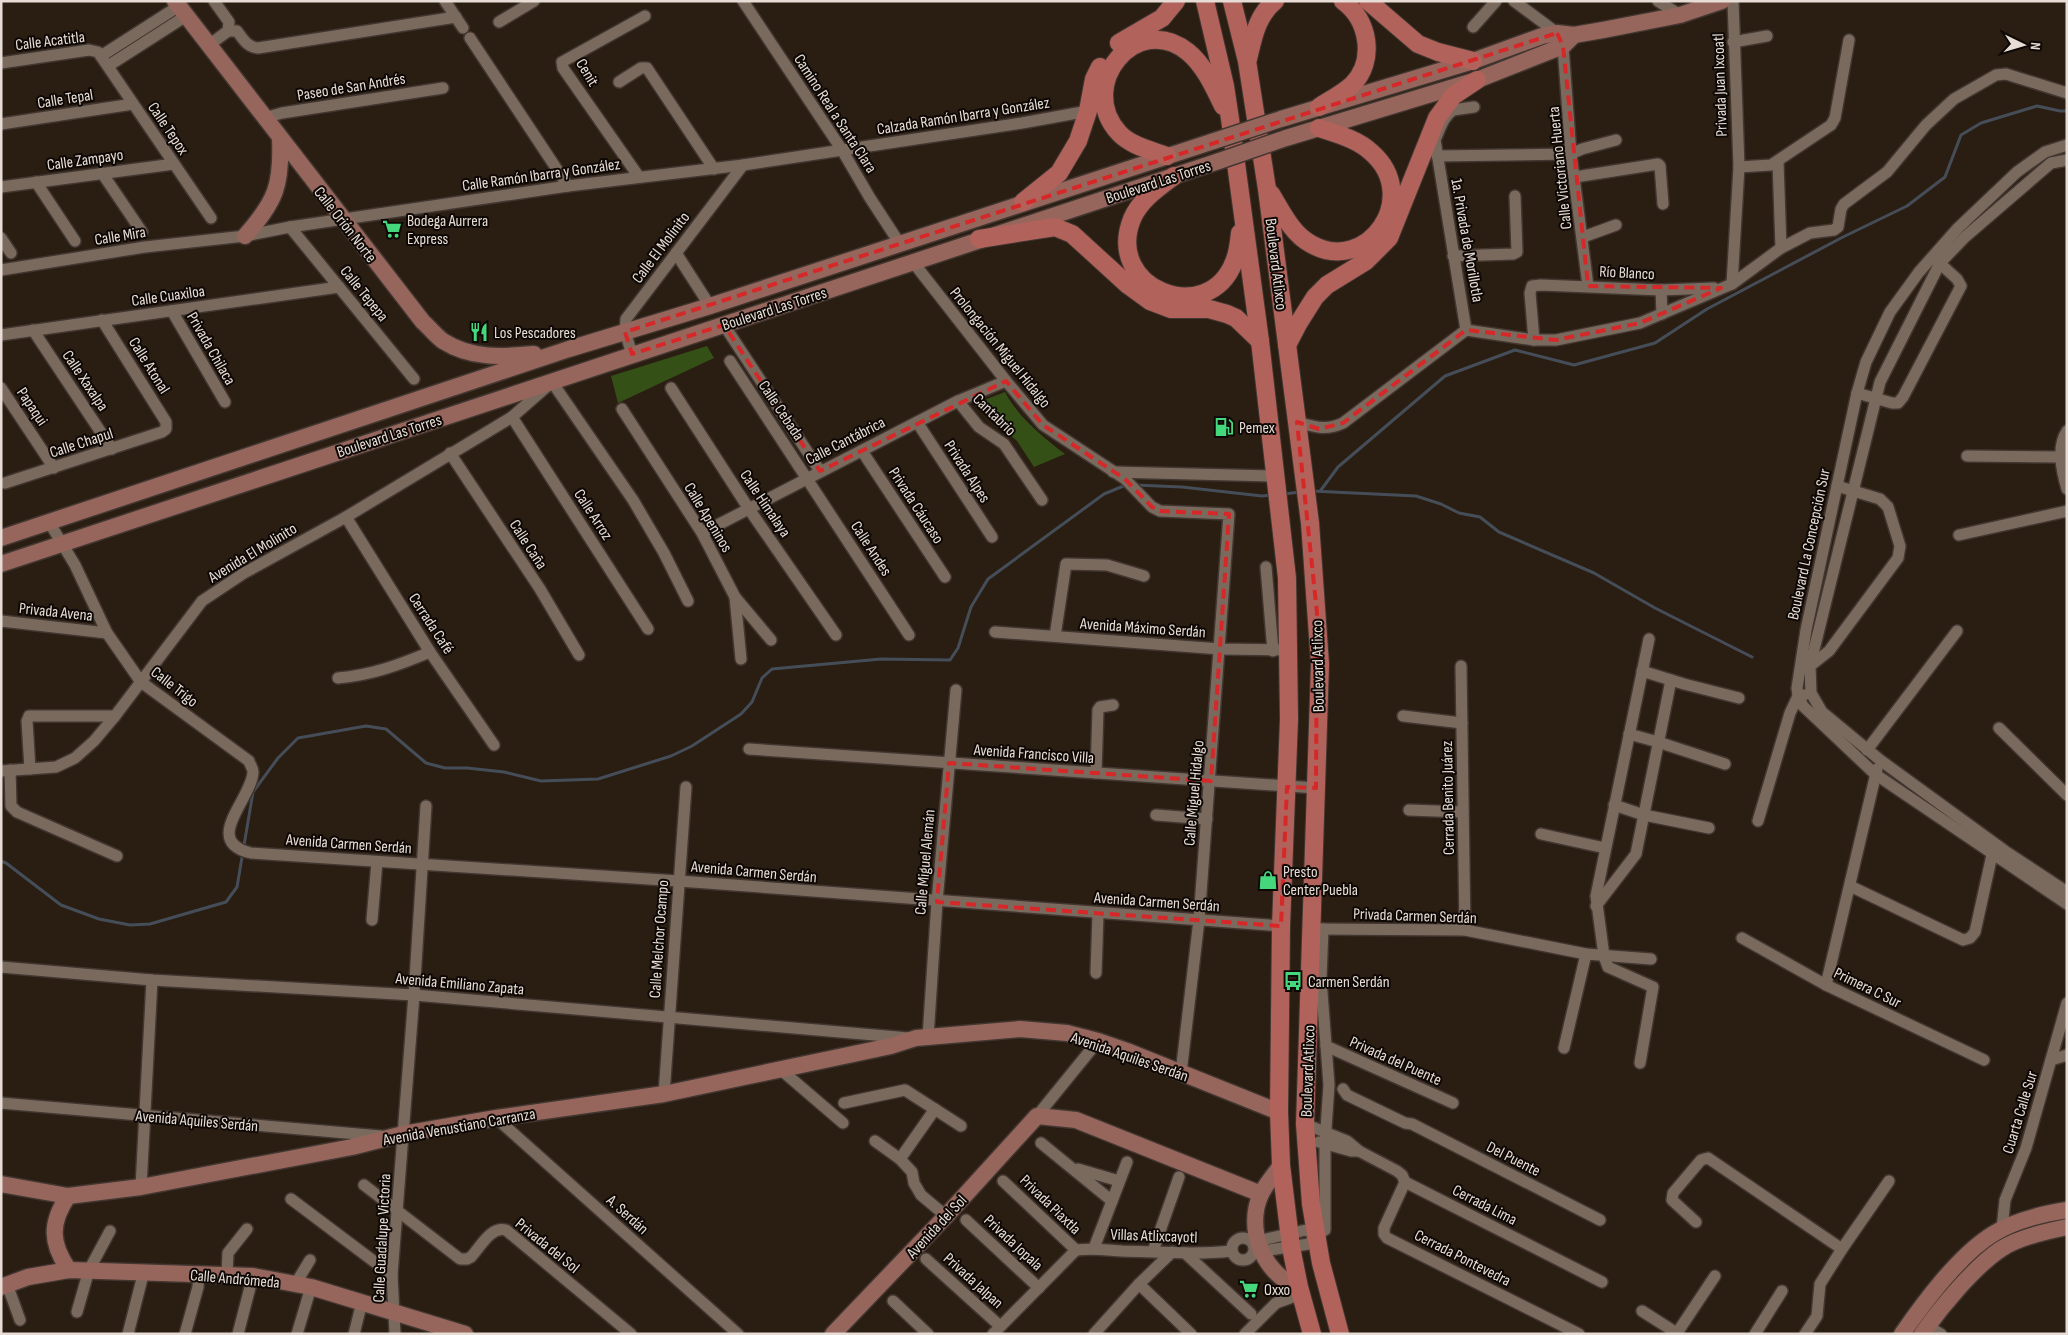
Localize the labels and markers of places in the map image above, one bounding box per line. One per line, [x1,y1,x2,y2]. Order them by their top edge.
place label: Bodega Aurrera Express [407,212,488,249]
supermarket icon: Bodega Aurrera Express [381,218,403,240]
restaurant icon: Los Pescadores [468,321,490,343]
place label: Los Pescadores [494,324,576,343]
fuel station icon: Pemex [1213,416,1235,438]
place label: Pemex [1239,419,1275,438]
place label: Presto Center Puebla [1283,863,1358,900]
shop icon: Presto Center Puebla [1257,869,1279,891]
bus stop icon: Carmen Serdán [1282,970,1304,992]
place label: Carmen Serdán [1308,973,1390,992]
supermarket icon: Oxxo [1238,1278,1260,1300]
place label: Oxxo [1264,1281,1290,1300]

